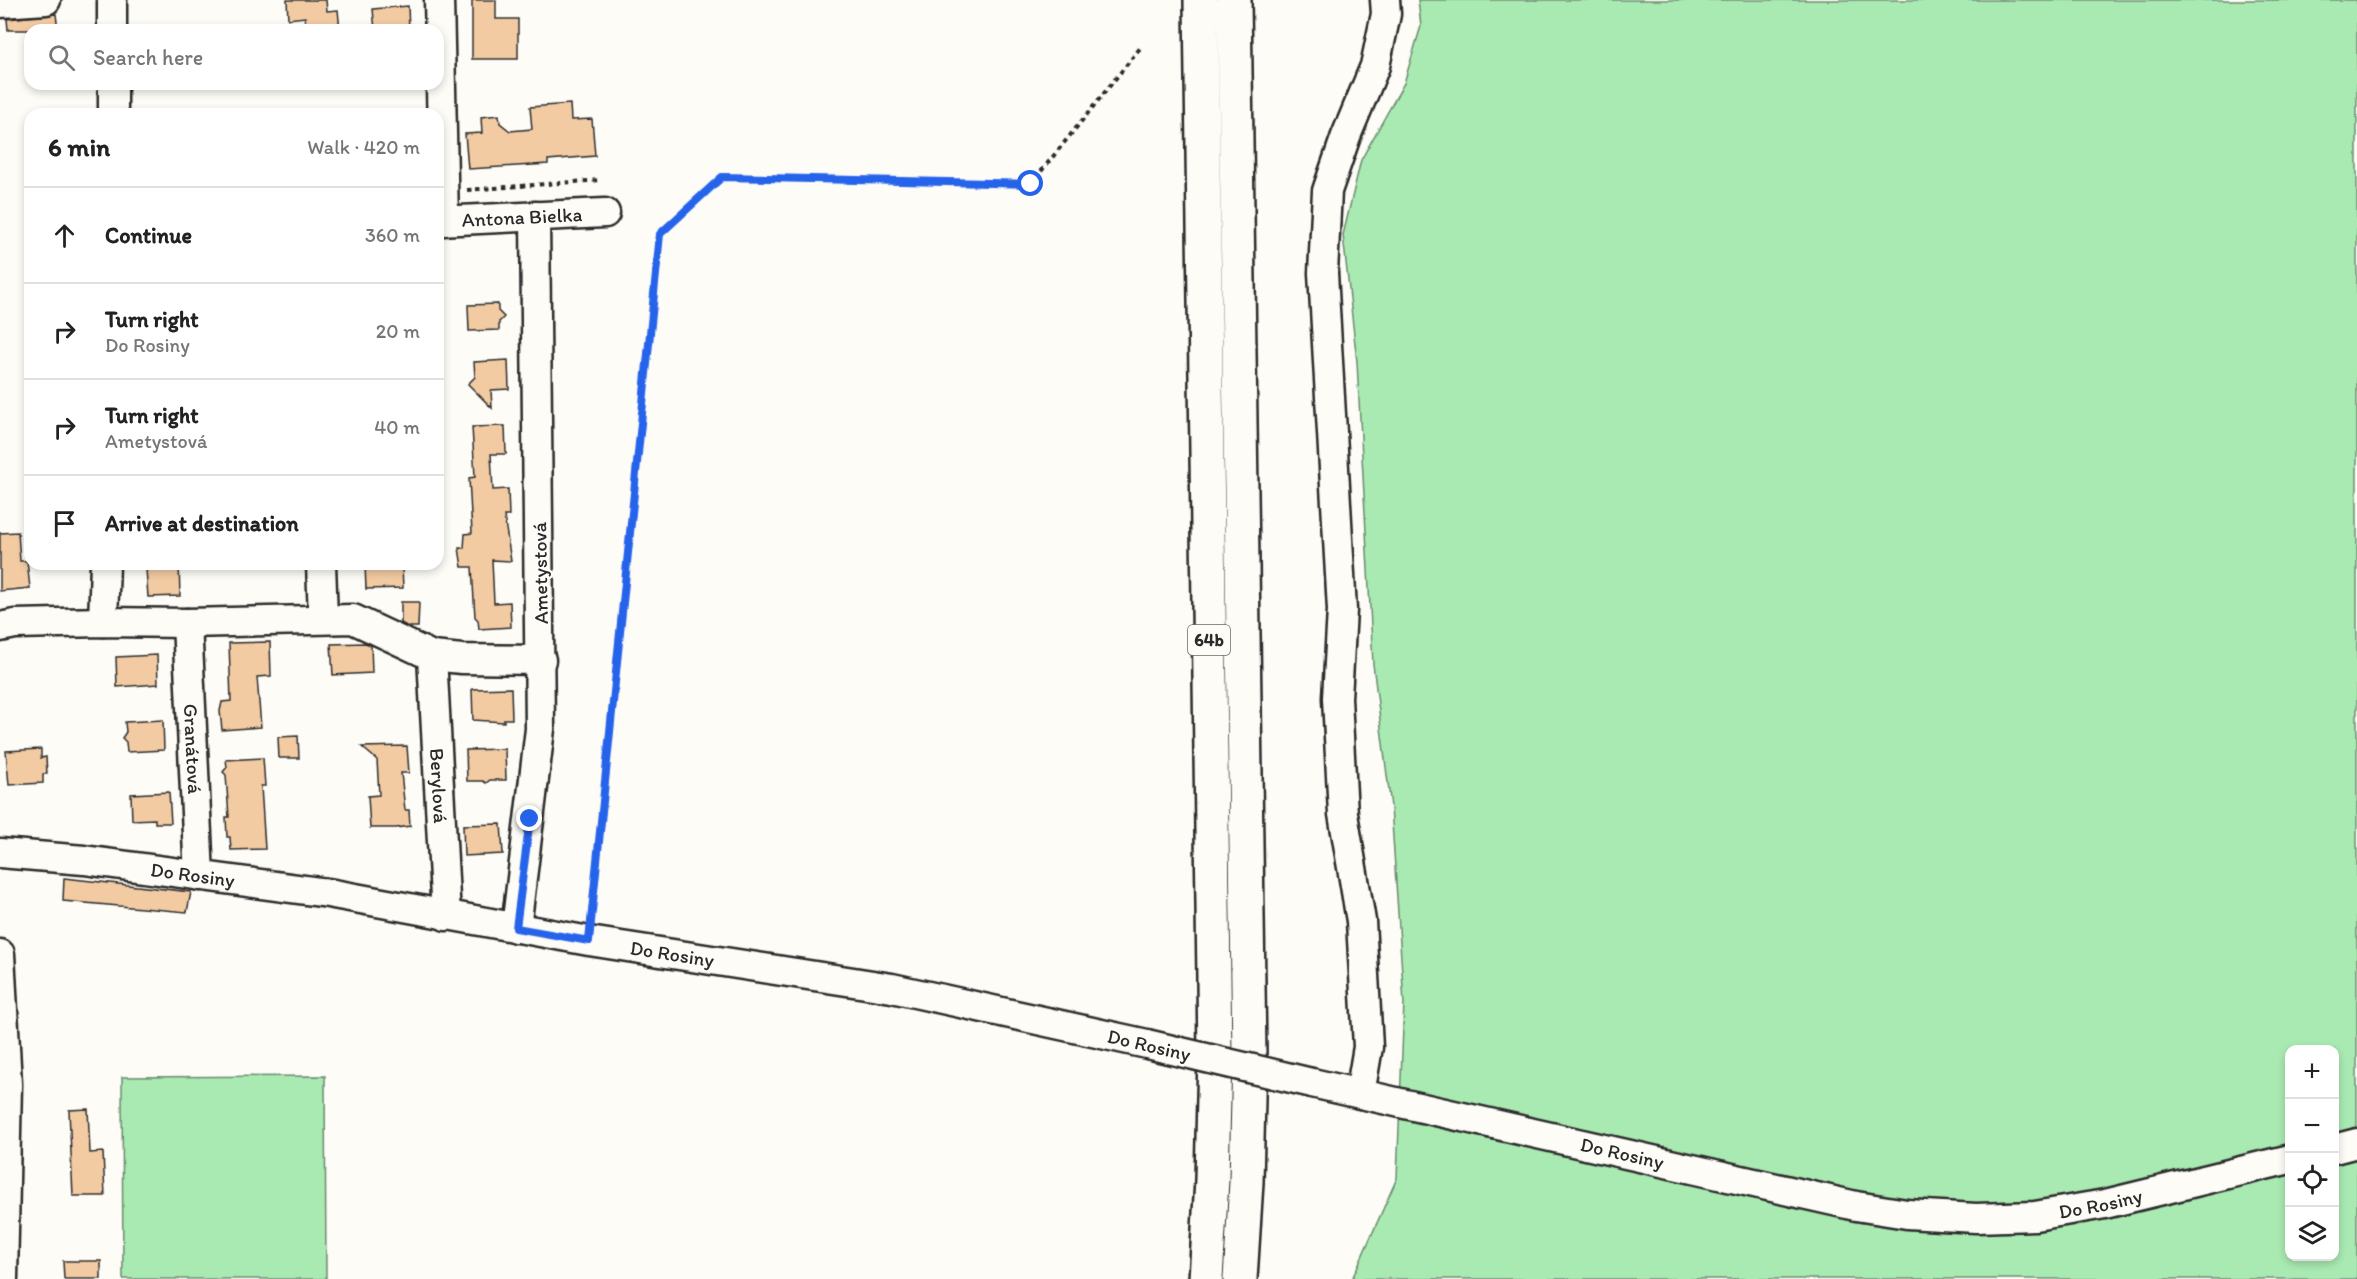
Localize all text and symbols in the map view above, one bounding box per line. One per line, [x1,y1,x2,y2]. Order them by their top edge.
search box [24,24,444,90]
icon: search [45,41,78,74]
text: Search here [93,44,203,71]
text: 6 min [48,131,110,163]
text: Walk · 420 m [307,135,420,159]
route start [1017,170,1043,196]
street label: Antona Bielka [461,202,583,232]
icon: ahead [48,219,81,252]
text: Continue [105,222,192,249]
text: 360 m [365,223,420,247]
text: Turn right [105,306,199,333]
icon: right [48,315,81,348]
text: 20 m [376,319,420,343]
text: Do Rosiny [105,333,190,357]
text: Turn right [105,402,199,429]
icon: right [48,411,81,444]
text: 40 m [374,415,420,439]
text: Ametystová [105,429,207,453]
icon: arrive [48,507,81,540]
text: Arrive at destination [105,510,299,537]
street label: Ametystová [527,521,553,624]
road number: 64b [1188,625,1230,655]
street label: Granátová [179,703,207,795]
street label: Berylová [425,748,453,825]
route end [516,805,542,831]
street label: Do Rosiny [149,857,237,892]
street label: Do Rosiny [628,936,716,972]
street label: Do Rosiny [1105,1024,1193,1066]
map controls [2285,1045,2339,1261]
button: + [2285,1045,2339,1099]
button: − [2285,1099,2339,1153]
street label: Do Rosiny [1578,1132,1667,1174]
button: locate [2285,1153,2339,1207]
street label: Do Rosiny [2057,1183,2145,1224]
button: layers [2285,1207,2339,1261]

